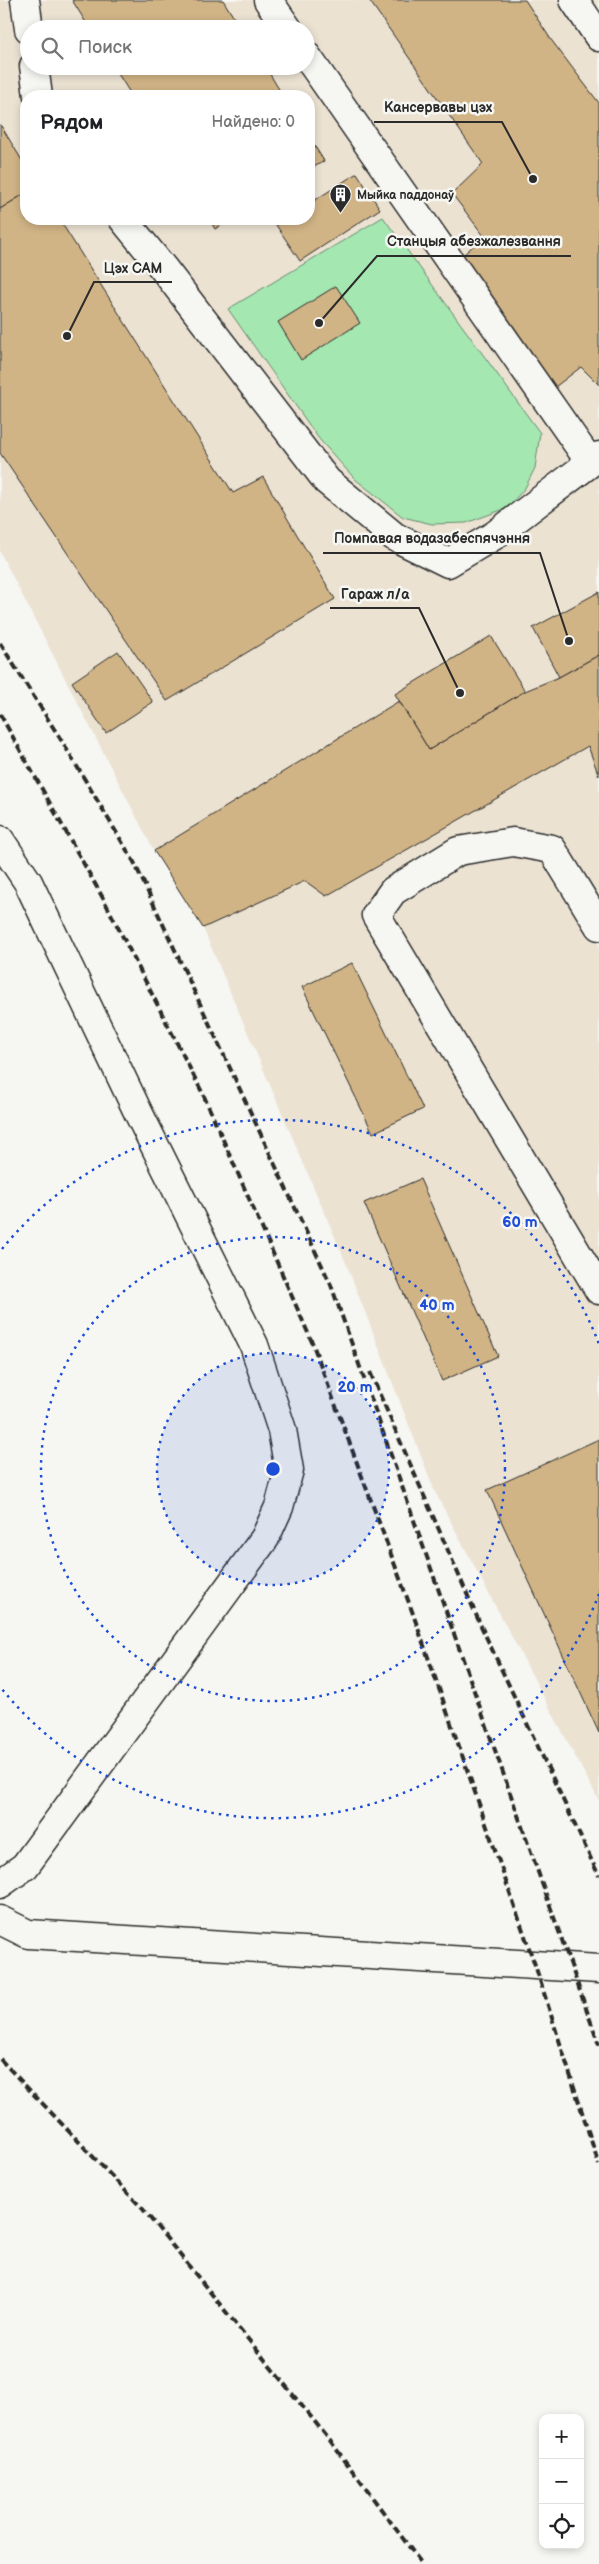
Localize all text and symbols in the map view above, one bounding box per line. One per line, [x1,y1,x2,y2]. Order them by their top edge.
search box [20,20,315,75]
icon: search [38,34,66,62]
text: Поиск [78,36,132,59]
callout: Кансервавы цэх [374,93,502,122]
text: Кансервавы цэх [384,99,493,116]
text: Рядом [40,110,103,135]
text: Найдено: 0 [212,113,295,132]
building icon: Мыйка паддонаў [329,183,353,214]
place label: Мыйка паддонаў [357,188,454,203]
callout: Станцыя абезжалезвання [377,227,571,256]
text: Станцыя абезжалезвання [387,233,561,250]
callout: Цэх САМ [94,253,172,282]
text: Цэх САМ [104,260,162,277]
callout: Помпавая водазабеспячэння [323,524,540,553]
text: Помпавая водазабеспячэння [334,530,530,547]
callout: Гараж л/а [330,579,419,608]
text: Гараж л/а [341,586,410,603]
text: 60 m [502,1213,538,1232]
text: 40 m [419,1296,455,1315]
text: 20 m [338,1378,373,1397]
centre of rings [264,1460,282,1478]
map controls [539,2414,584,2549]
button: + [539,2414,584,2459]
button: − [539,2459,584,2504]
button: locate [539,2504,584,2549]

